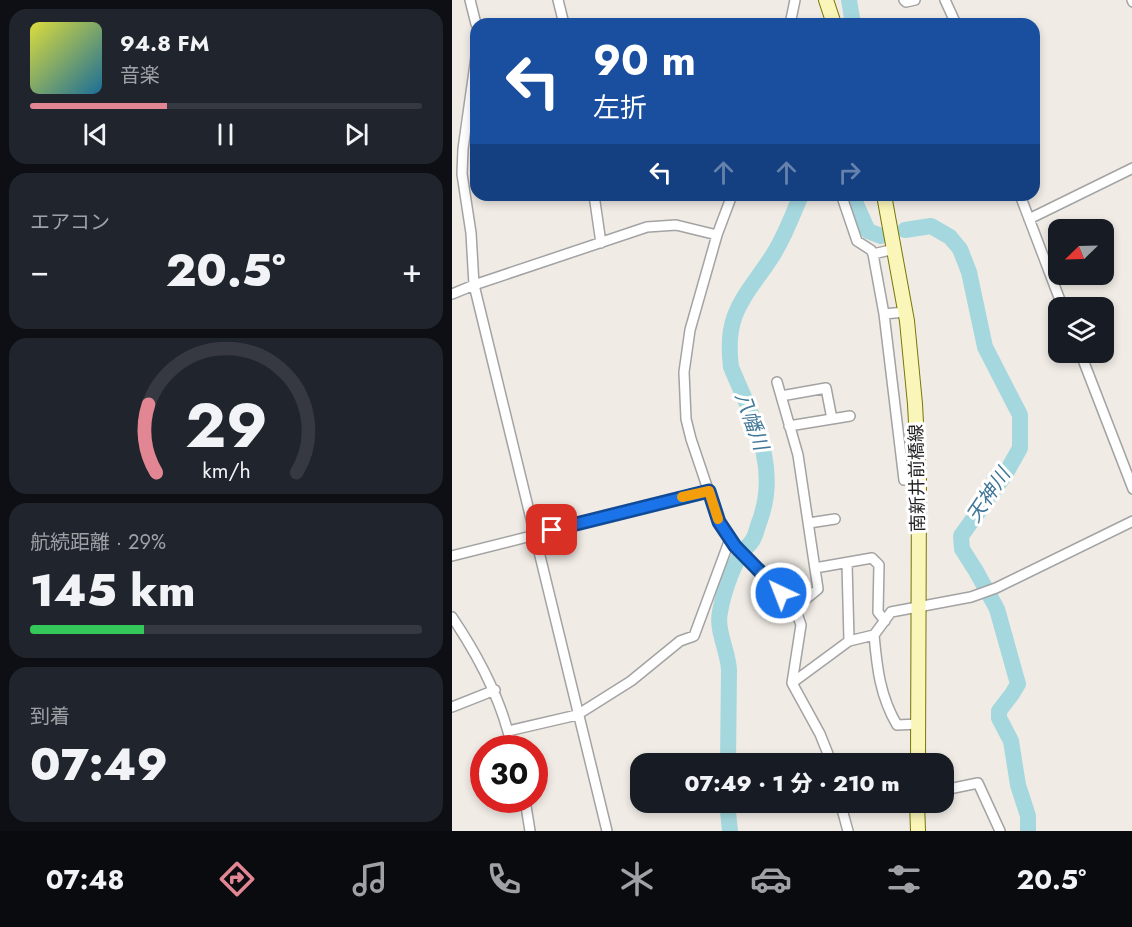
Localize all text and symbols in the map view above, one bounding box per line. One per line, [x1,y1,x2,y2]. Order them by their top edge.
text: 94.8 FM [120,27,209,59]
text: 90 m [593,30,696,91]
icon: left [494,42,572,120]
text: 音楽 [120,61,160,90]
text: 左折 [593,88,647,127]
icon: previous [79,118,112,151]
icon: pause [209,118,242,151]
icon: next [340,118,373,151]
icon: left [644,156,677,189]
icon: ahead [707,156,740,189]
icon: ahead [770,156,803,189]
icon: right [833,156,866,189]
text: エアコン [30,208,110,237]
north arrow [1048,219,1114,285]
map controls [1048,219,1114,363]
text: 20.5° [166,238,286,303]
text: − [30,247,49,294]
text: + [402,247,422,294]
button: layers [1048,297,1114,363]
text: 29 [185,380,267,470]
water label: 八幡川 [728,388,776,456]
street label: 南新井前橋線 [903,424,931,532]
text: km/h [202,455,250,486]
water label: 天神川 [960,461,1018,528]
pin [526,504,577,555]
icon: arrive [535,513,568,546]
text: 航続距離 · 29% [30,528,166,557]
text: 145 km [30,558,196,623]
position arrow [749,561,813,625]
text: 到着 [30,702,70,731]
text: 07:49 [30,732,168,797]
speed limit sign: 30 [470,735,548,813]
text: 07:49 · 1 分 · 210 m [685,767,900,799]
icon: directions [216,858,258,900]
icon: music [349,858,391,900]
icon: phone [483,858,525,900]
icon: climate [616,858,658,900]
icon: car [750,858,792,900]
icon: filters [883,858,925,900]
text: 07:48 [46,860,124,899]
text: 20.5° [1017,860,1086,899]

